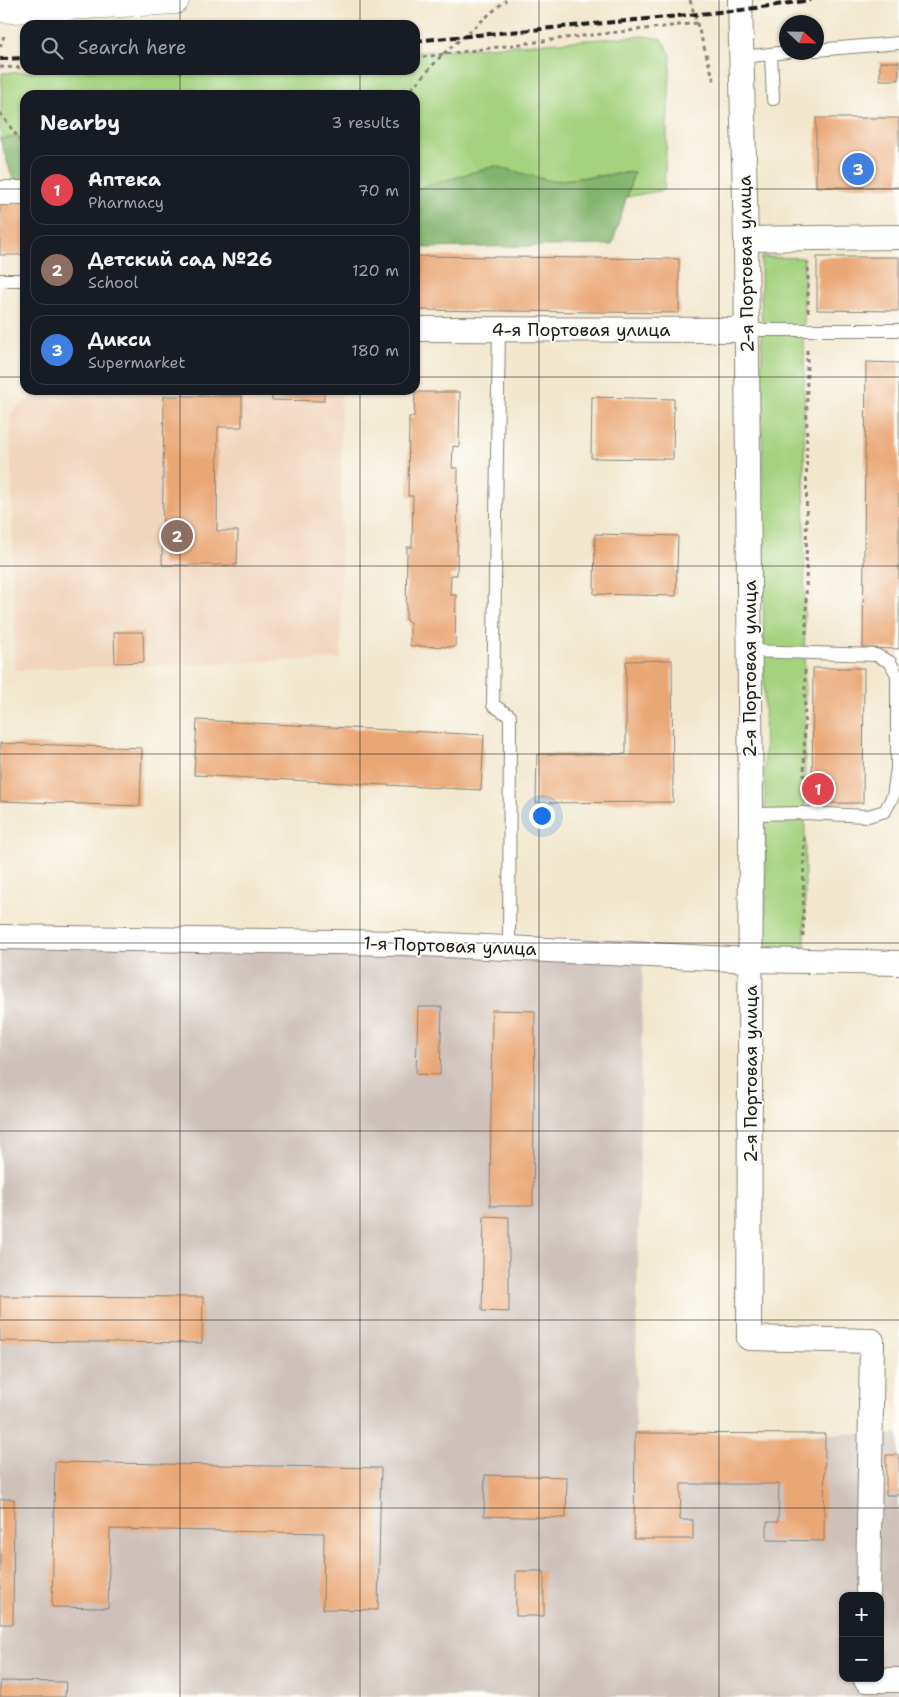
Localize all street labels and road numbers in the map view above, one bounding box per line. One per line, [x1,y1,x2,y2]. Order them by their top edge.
street label: 2-я Портовая улица [732,175,760,353]
street label: 4-я Портовая улица [491,318,671,342]
street label: 2-я Портовая улица [738,580,762,758]
street label: 1-я Портовая улица [363,931,537,961]
street label: 2-я Портовая улица [739,985,763,1163]

